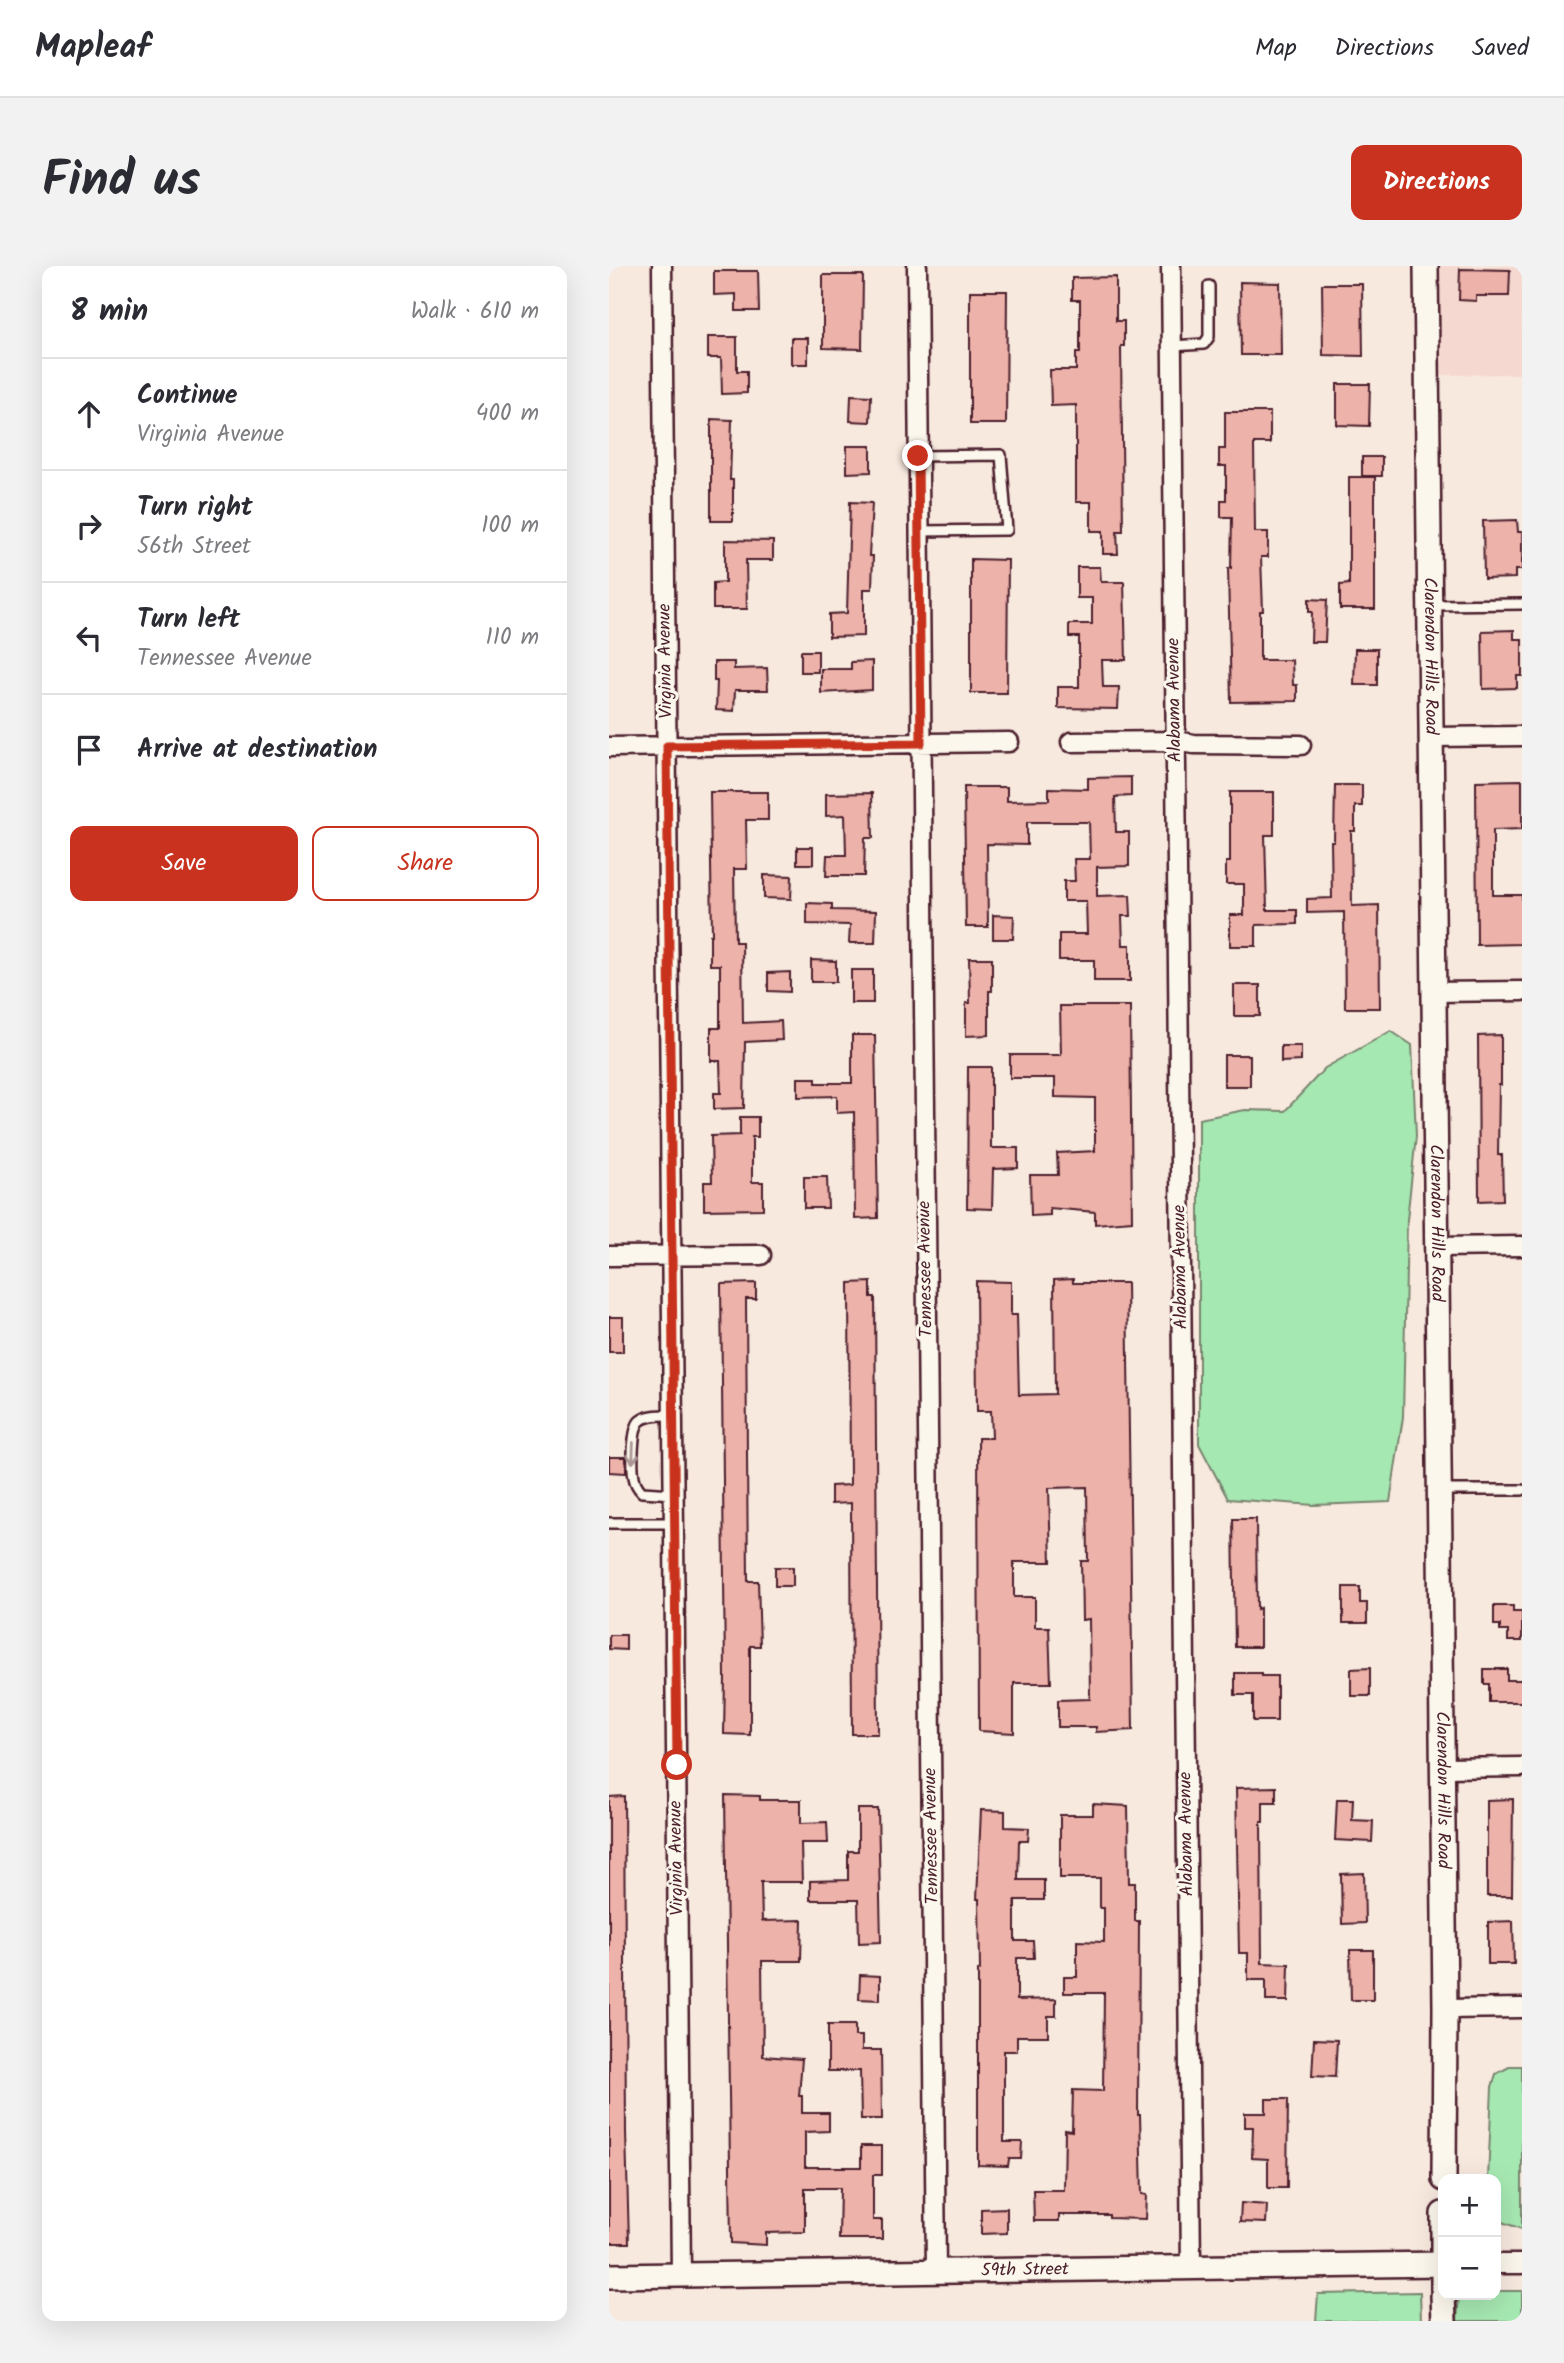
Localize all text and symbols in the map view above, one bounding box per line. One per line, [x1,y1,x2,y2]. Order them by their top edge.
text: Mapleaf [35,22,151,75]
text: Map [1255,29,1297,68]
text: Directions [1335,29,1434,68]
text: Saved [1472,29,1529,68]
text: Find us [42,143,200,221]
button: Directions [1351,145,1522,220]
text: 8 min [70,288,148,336]
text: Walk · 610 m [411,294,539,330]
text: Continue [137,375,238,417]
icon: ahead [70,395,108,433]
text: 400 m [476,396,539,432]
text: Virginia Avenue [137,417,284,453]
route end [902,440,933,471]
text: Turn right [137,487,253,529]
icon: right [70,507,108,545]
text: 100 m [481,508,539,544]
text: 56th Street [137,529,251,565]
street label: Clarendon Hills Road [1415,577,1446,736]
text: Turn left [137,599,240,641]
street label: Virginia Avenue [650,603,682,719]
icon: left [70,619,108,657]
text: 110 m [486,620,539,656]
street label: Alabama Avenue [1159,637,1191,763]
text: Tennessee Avenue [137,641,312,677]
text: Arrive at destination [137,729,377,771]
icon: arrive [70,731,108,769]
button: Save [70,826,298,901]
button: Share [312,826,539,901]
street label: Clarendon Hills Road [1421,1144,1452,1303]
street label: Tennessee Avenue [910,1200,942,1338]
street label: Alabama Avenue [1165,1204,1197,1330]
one-way arrow [627,1442,640,1465]
street label: Clarendon Hills Road [1427,1711,1458,1870]
route start [661,1749,692,1780]
street label: Tennessee Avenue [916,1767,948,1905]
street label: Alabama Avenue [1171,1771,1203,1897]
street label: Virginia Avenue [661,1800,693,1916]
map controls [1438,2174,1501,2300]
button: + [1438,2174,1501,2237]
button: − [1438,2237,1501,2300]
street label: 59th Street [981,2255,1070,2285]

